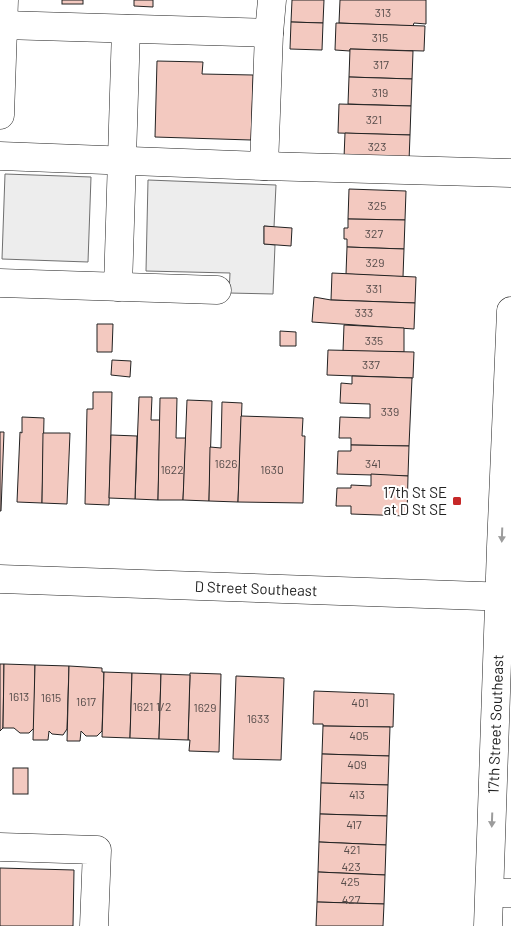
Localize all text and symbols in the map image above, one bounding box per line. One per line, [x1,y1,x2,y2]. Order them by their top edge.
house number: 313 [375,5,391,19]
house number: 315 [372,30,388,44]
house number: 317 [373,57,389,71]
house number: 319 [372,85,388,99]
house number: 321 [366,112,382,126]
house number: 323 [368,139,386,153]
house number: 325 [368,198,386,212]
house number: 327 [365,226,383,240]
house number: 329 [366,255,384,269]
house number: 331 [366,281,382,295]
house number: 333 [355,305,373,319]
house number: 335 [365,333,383,347]
house number: 337 [362,357,380,371]
house number: 339 [381,404,399,418]
house number: 1626 [215,456,238,470]
house number: 341 [365,456,381,470]
house number: 1622 [160,462,184,476]
house number: 1630 [260,462,284,476]
place label: 17th St SE at D St SE [383,483,447,518]
marker: 17th St SE at D St SE [451,495,463,507]
one-way arrow [497,527,505,543]
street label: D Street Southeast [194,577,318,599]
street label: 17th Street Southeast [484,654,506,794]
house number: 1613 [9,689,29,703]
house number: 1615 [41,690,61,704]
house number: 1617 [76,694,96,708]
house number: 401 [351,695,369,709]
house number: 1621 1/2 [133,699,171,713]
house number: 1629 [193,700,217,714]
house number: 1633 [247,711,269,725]
house number: 405 [349,728,369,742]
house number: 409 [347,757,367,771]
house number: 413 [349,787,365,801]
one-way arrow [488,812,496,828]
house number: 417 [346,817,362,831]
house number: 421 [343,842,361,856]
house number: 423 [341,859,361,873]
house number: 425 [340,874,360,888]
house number: 427 [342,892,361,906]

